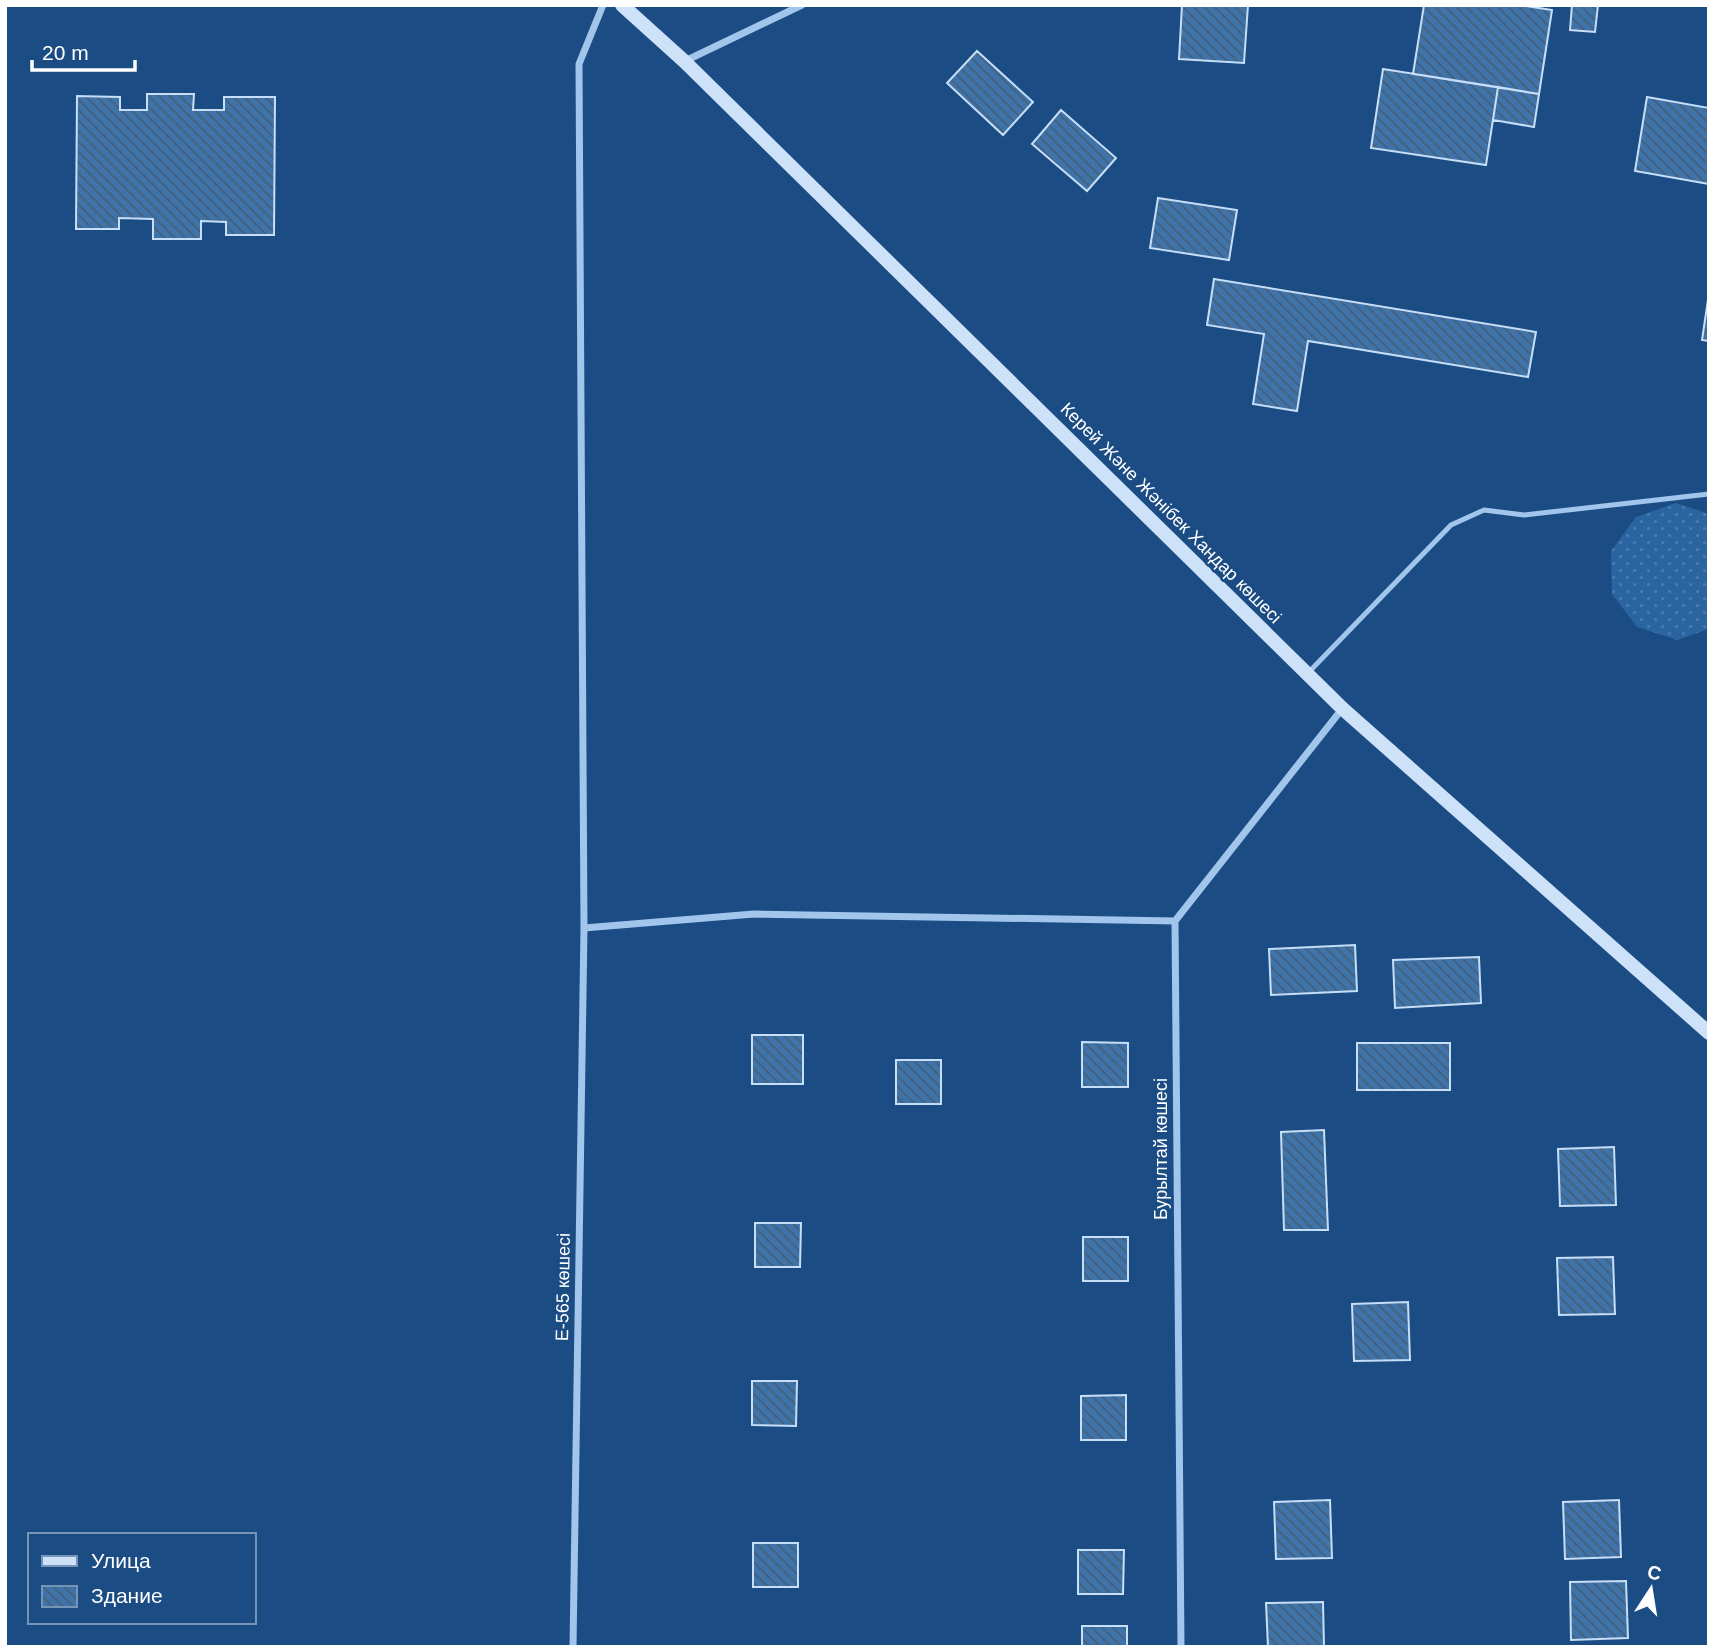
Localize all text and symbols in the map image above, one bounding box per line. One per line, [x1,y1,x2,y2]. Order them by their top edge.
scale bar [32,28,135,72]
text: 20 m [42,41,89,64]
street label: Керей Және Жәнібек Хандар көшесі [1057,399,1285,627]
street label: Бурылтай көшесі [1151,1078,1171,1220]
street label: Е-565 көшесі [552,1233,574,1341]
legend [28,1533,256,1624]
text: Улица [91,1549,151,1572]
north arrow [1616,1554,1686,1624]
text: С [1646,1561,1664,1585]
text: Здание [91,1584,163,1607]

